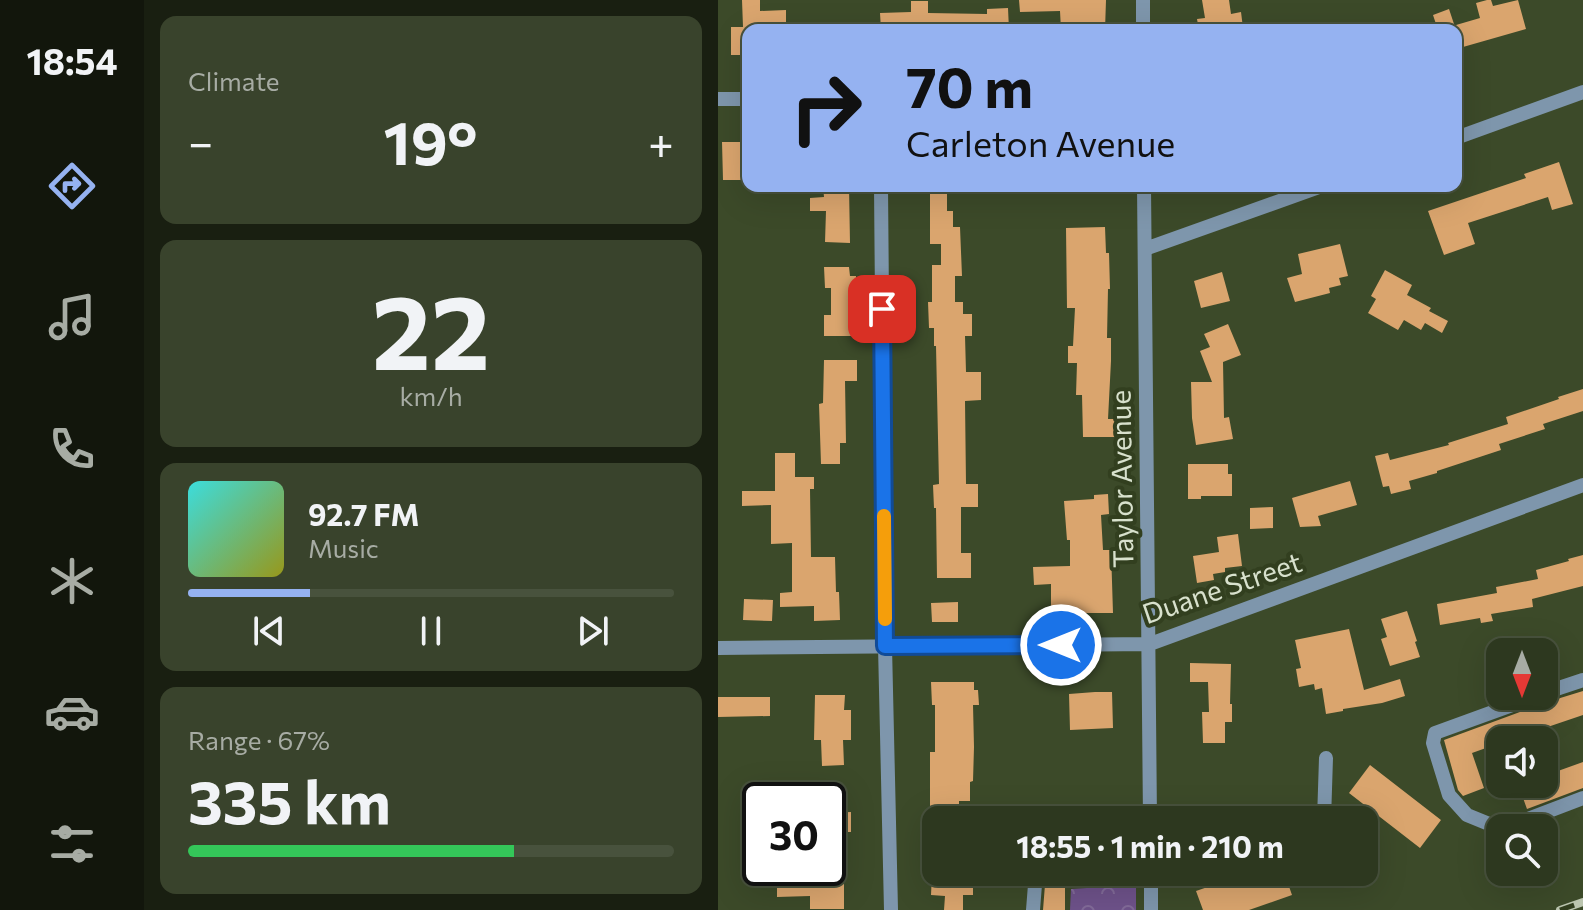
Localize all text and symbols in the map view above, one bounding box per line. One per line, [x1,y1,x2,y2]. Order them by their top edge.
text: 18:54 [26,38,118,82]
text: 70 m [906,51,1033,120]
icon: right [774,56,878,160]
text: Climate [188,65,280,96]
text: 19° [383,104,478,177]
text: − [188,114,213,168]
text: + [648,114,674,168]
text: Carleton Avenue [906,120,1175,164]
icon: directions [44,158,100,214]
text: 22 [372,264,490,391]
pin [848,275,916,343]
icon: arrive [860,287,904,331]
icon: music [44,289,100,345]
text: km/h [399,380,463,411]
street label: Taylor Avenue [1102,390,1140,568]
icon: phone [44,421,100,477]
text: 92.7 FM [308,495,419,532]
text: Music [308,532,379,563]
street label: Duane Street [1138,544,1306,630]
icon: climate [44,553,100,609]
position arrow [1019,603,1103,687]
icon: previous [247,609,291,653]
icon: pause [409,609,453,653]
icon: next [571,609,615,653]
north arrow [1486,638,1558,710]
map controls [1486,638,1558,886]
icon: car [44,684,100,740]
text: Range · 67% [188,724,330,755]
button: sound [1486,726,1558,798]
text: 335 km [188,763,391,836]
speed limit sign: 30 [742,782,846,886]
button: search [1486,814,1558,886]
icon: filters [44,816,100,872]
text: 18:55 · 1 min · 210 m [1016,827,1284,864]

